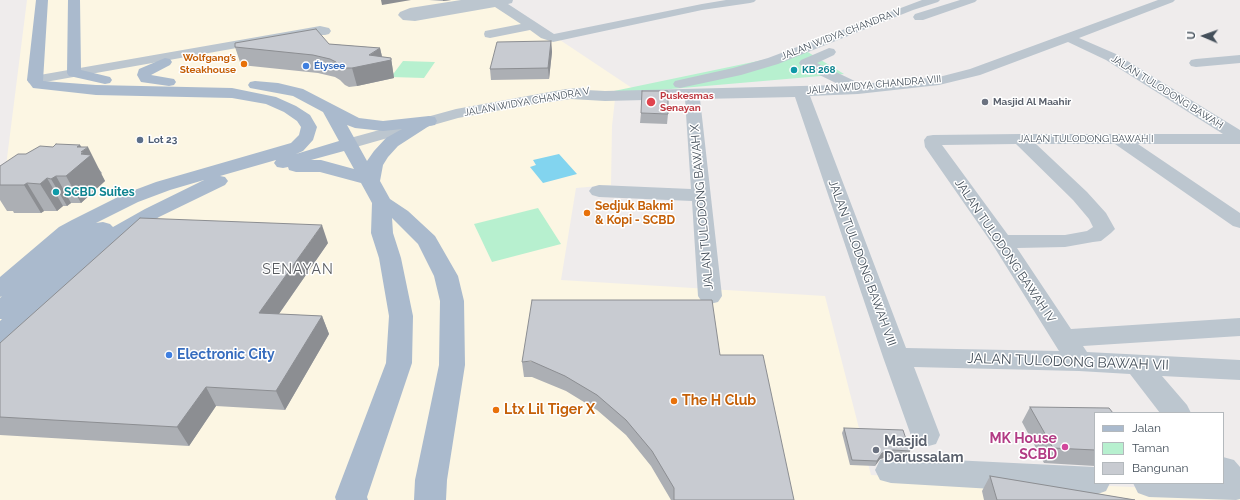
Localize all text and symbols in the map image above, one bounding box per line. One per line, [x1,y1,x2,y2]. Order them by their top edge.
street label: JALAN WIDYA CHANDRA V [779,6,903,62]
north arrow [1184,16,1224,56]
text: U [1185,31,1198,40]
place label: Wolfgang’s Steakhouse [180,52,236,76]
street label: JALAN TULODONG BAWAH [1109,53,1225,131]
marker: Wolfgang’s Steakhouse [239,59,249,69]
place label: Élysee [314,60,345,72]
marker: Élysee [301,61,311,71]
place label: KB 268 [802,64,836,76]
marker: KB 268 [789,65,799,75]
street label: JALAN WIDYA CHANDRA VIII [806,73,942,97]
street label: JALAN WIDYA CHANDRA V [463,85,591,119]
place label: Puskesmas Senayan [660,90,714,114]
marker: Puskesmas Senayan [645,96,657,108]
place label: Masjid Al Maahir [993,96,1071,108]
marker: Masjid Al Maahir [980,97,990,107]
street label: JALAN TULODONG BAWAH X [688,124,716,290]
street label: JALAN TULODONG BAWAH I [1019,133,1153,145]
place label: Lot 23 [148,134,177,146]
marker: Lot 23 [135,135,145,145]
street label: JALAN TULODONG BAWAH IV [952,177,1058,325]
street label: JALAN TULODONG BAWAH VIII [825,178,899,348]
place label: SCBD Suites [64,185,135,199]
marker: SCBD Suites [51,187,61,197]
place label: Sedjuk Bakmi & Kopi - SCBD [595,199,675,227]
marker: Sedjuk Bakmi & Kopi - SCBD [582,208,592,218]
district label: SENAYAN [262,262,334,278]
place label: Electronic City [177,347,275,363]
marker: Electronic City [164,350,174,360]
street label: JALAN TULODONG BAWAH VII [967,350,1169,374]
place label: The H Club [682,393,756,409]
marker: The H Club [669,396,679,406]
place label: Ltx Lil Tiger X [504,402,595,418]
marker: Ltx Lil Tiger X [491,405,501,415]
legend [1094,412,1224,484]
text: Jalan [1132,421,1161,435]
place label: MK House SCBD [989,431,1057,464]
place label: Masjid Darussalam [884,434,963,466]
text: Taman [1132,441,1169,455]
marker: MK House SCBD [1060,442,1070,452]
marker: Masjid Darussalam [871,445,881,455]
text: Bangunan [1132,461,1189,475]

